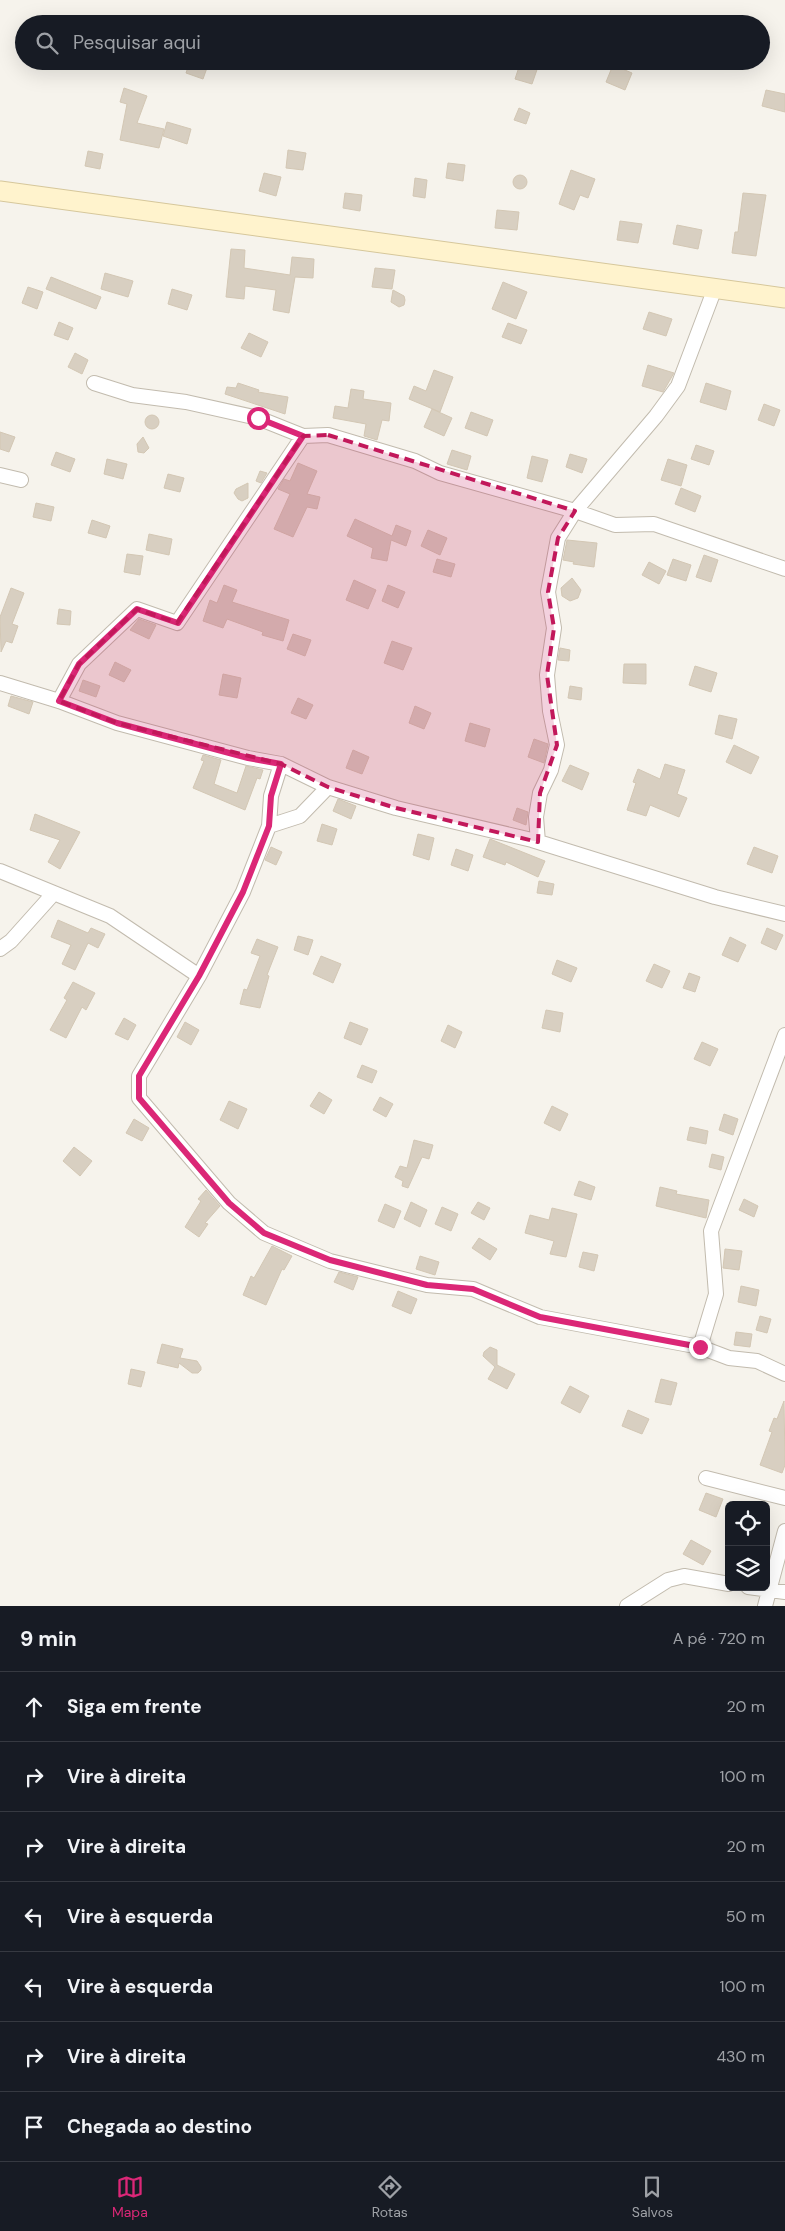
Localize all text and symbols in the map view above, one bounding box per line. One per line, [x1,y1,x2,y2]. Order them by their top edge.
search box [15,15,770,70]
icon: search [33,29,61,57]
text: Pesquisar aqui [73,30,201,55]
route start [247,407,270,430]
route end [689,1336,712,1359]
map controls [725,1501,770,1591]
button: locate [725,1501,770,1546]
button: layers [725,1546,770,1591]
text: 9 min [20,1625,77,1653]
text: A pé · 720 m [673,1628,765,1649]
icon: ahead [20,1693,48,1721]
text: Siga em frente [67,1694,202,1719]
text: 20 m [726,1696,765,1717]
icon: right [20,1763,48,1791]
text: Vire à direita [67,1764,186,1789]
text: 100 m [720,1766,765,1787]
icon: right [20,1833,48,1861]
text: Vire à direita [67,1834,186,1859]
text: 20 m [726,1836,765,1857]
icon: left [20,1903,48,1931]
text: Vire à esquerda [67,1904,213,1929]
text: 50 m [726,1906,765,1927]
icon: left [20,1973,48,2001]
text: Vire à esquerda [67,1974,213,1999]
text: 100 m [720,1976,765,1997]
icon: right [20,2043,48,2071]
text: Vire à direita [67,2044,186,2069]
text: 430 m [716,2046,765,2067]
icon: arrive [20,2113,48,2141]
text: Chegada ao destino [67,2114,252,2139]
tab: Mapa [112,2173,148,2221]
tab: Rotas [372,2173,408,2221]
tab: Salvos [632,2173,673,2221]

